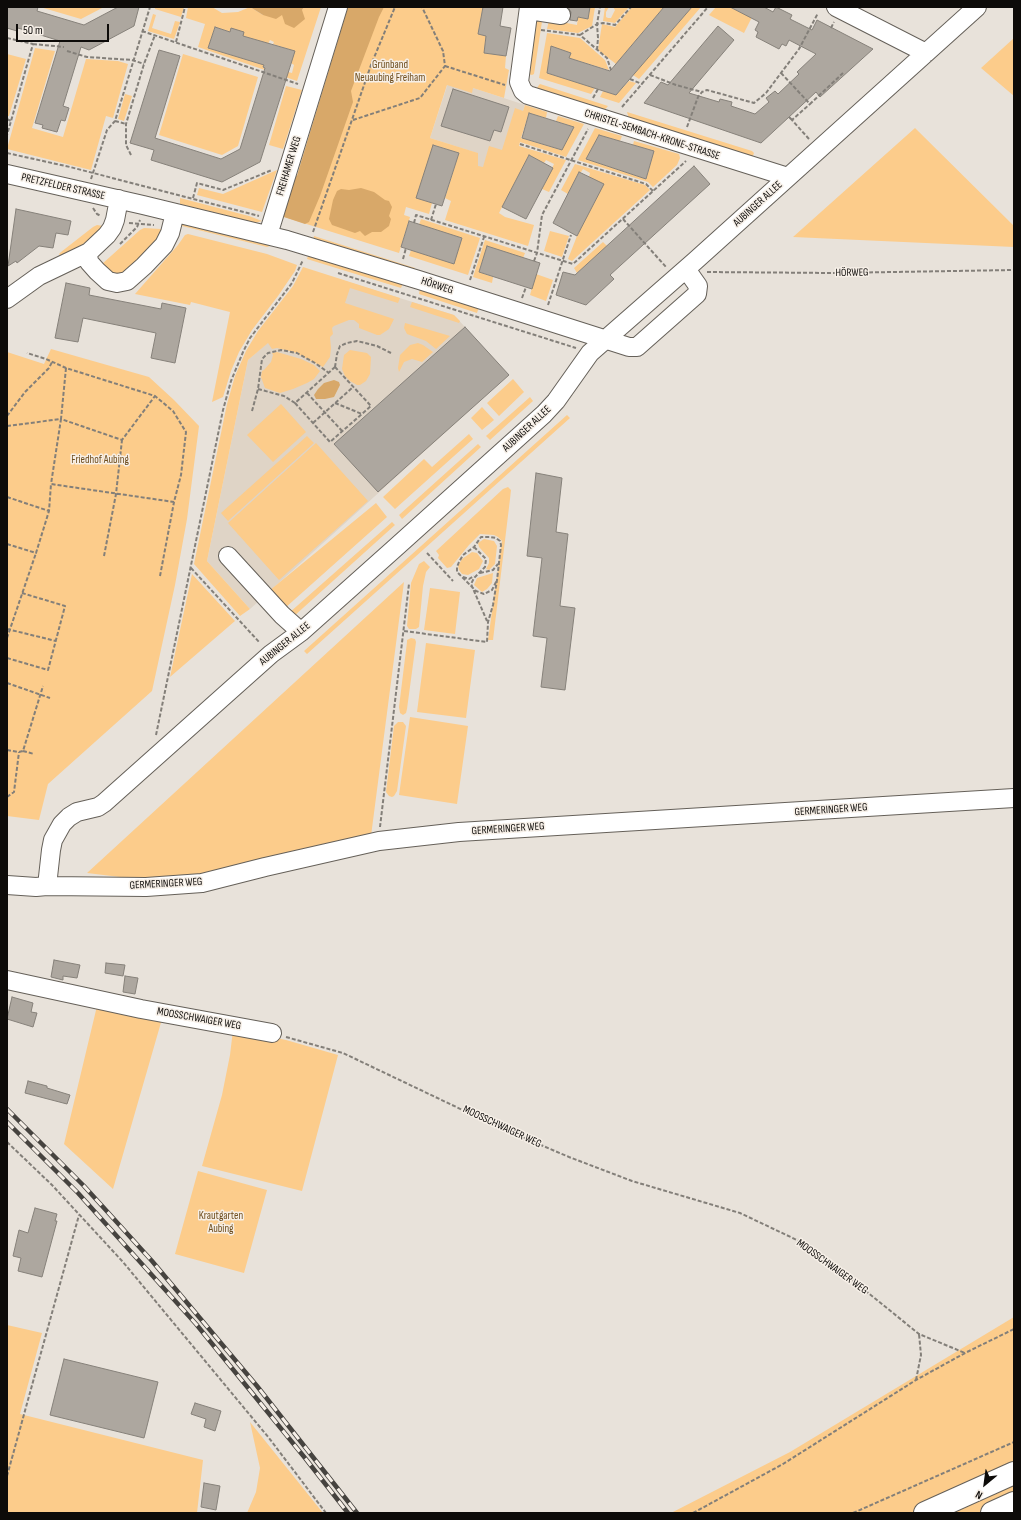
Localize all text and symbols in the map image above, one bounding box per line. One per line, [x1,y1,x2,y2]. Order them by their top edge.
scale bar [18,16,111,42]
text: 50 m [23,23,43,38]
park label: Grünband Neuaubing Freiham [355,58,425,84]
street label: CHRISTEL-SEMBACH-KRONE-STRASSE [583,107,721,163]
street label: FREIHAMER WEG [274,135,304,197]
street label: PRETZFELDER STRASSE [20,171,106,203]
street label: AUBINGER ALLEE [731,178,785,230]
street label: HÖRWEG [835,266,869,280]
street label: HÖRWEG [419,275,455,297]
street label: AUBINGER ALLEE [500,403,554,455]
park label: Friedhof Aubing [71,453,129,467]
street label: AUBINGER ALLEE [257,619,313,669]
street label: GERMERINGER WEG [794,801,868,819]
street label: GERMERINGER WEG [471,820,545,838]
street label: GERMERINGER WEG [129,875,203,893]
street label: MOOSSCHWAIGER WEG [156,1005,242,1033]
street label: MOOSSCHWAIGER WEG [461,1103,543,1151]
park label: Krautgarten Aubing [199,1209,243,1235]
street label: MOOSSCHWAIGER WEG [794,1237,870,1297]
north arrow [965,1464,1005,1504]
text: N [973,1488,985,1502]

